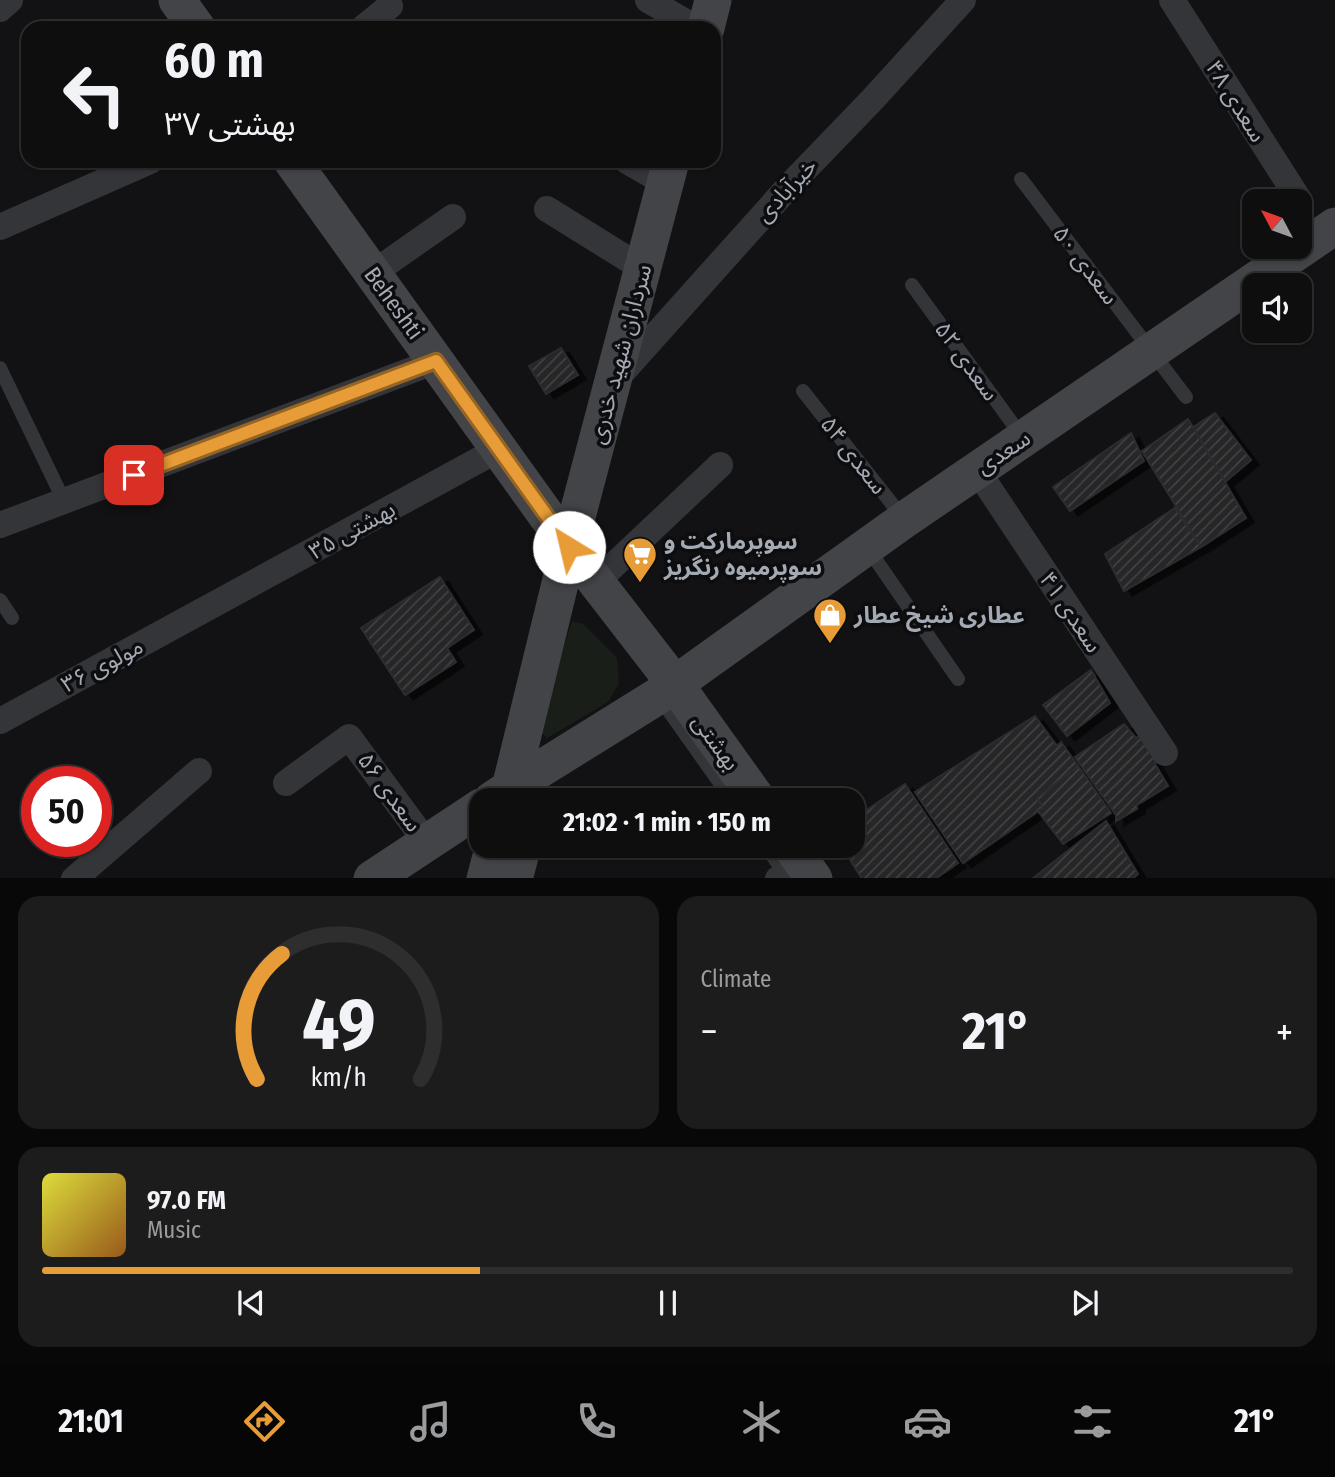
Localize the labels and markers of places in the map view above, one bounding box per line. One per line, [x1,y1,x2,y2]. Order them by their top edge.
pin [104,445,164,505]
place label: سوپرمارکت و سوپرمیوه رنگریز [663,527,822,583]
supermarket icon: سوپرمارکت و سوپرمیوه رنگریز [621,535,659,584]
shop icon: عطاری شیخ عطار [811,596,849,645]
place label: عطاری شیخ عطار [853,601,1025,632]

